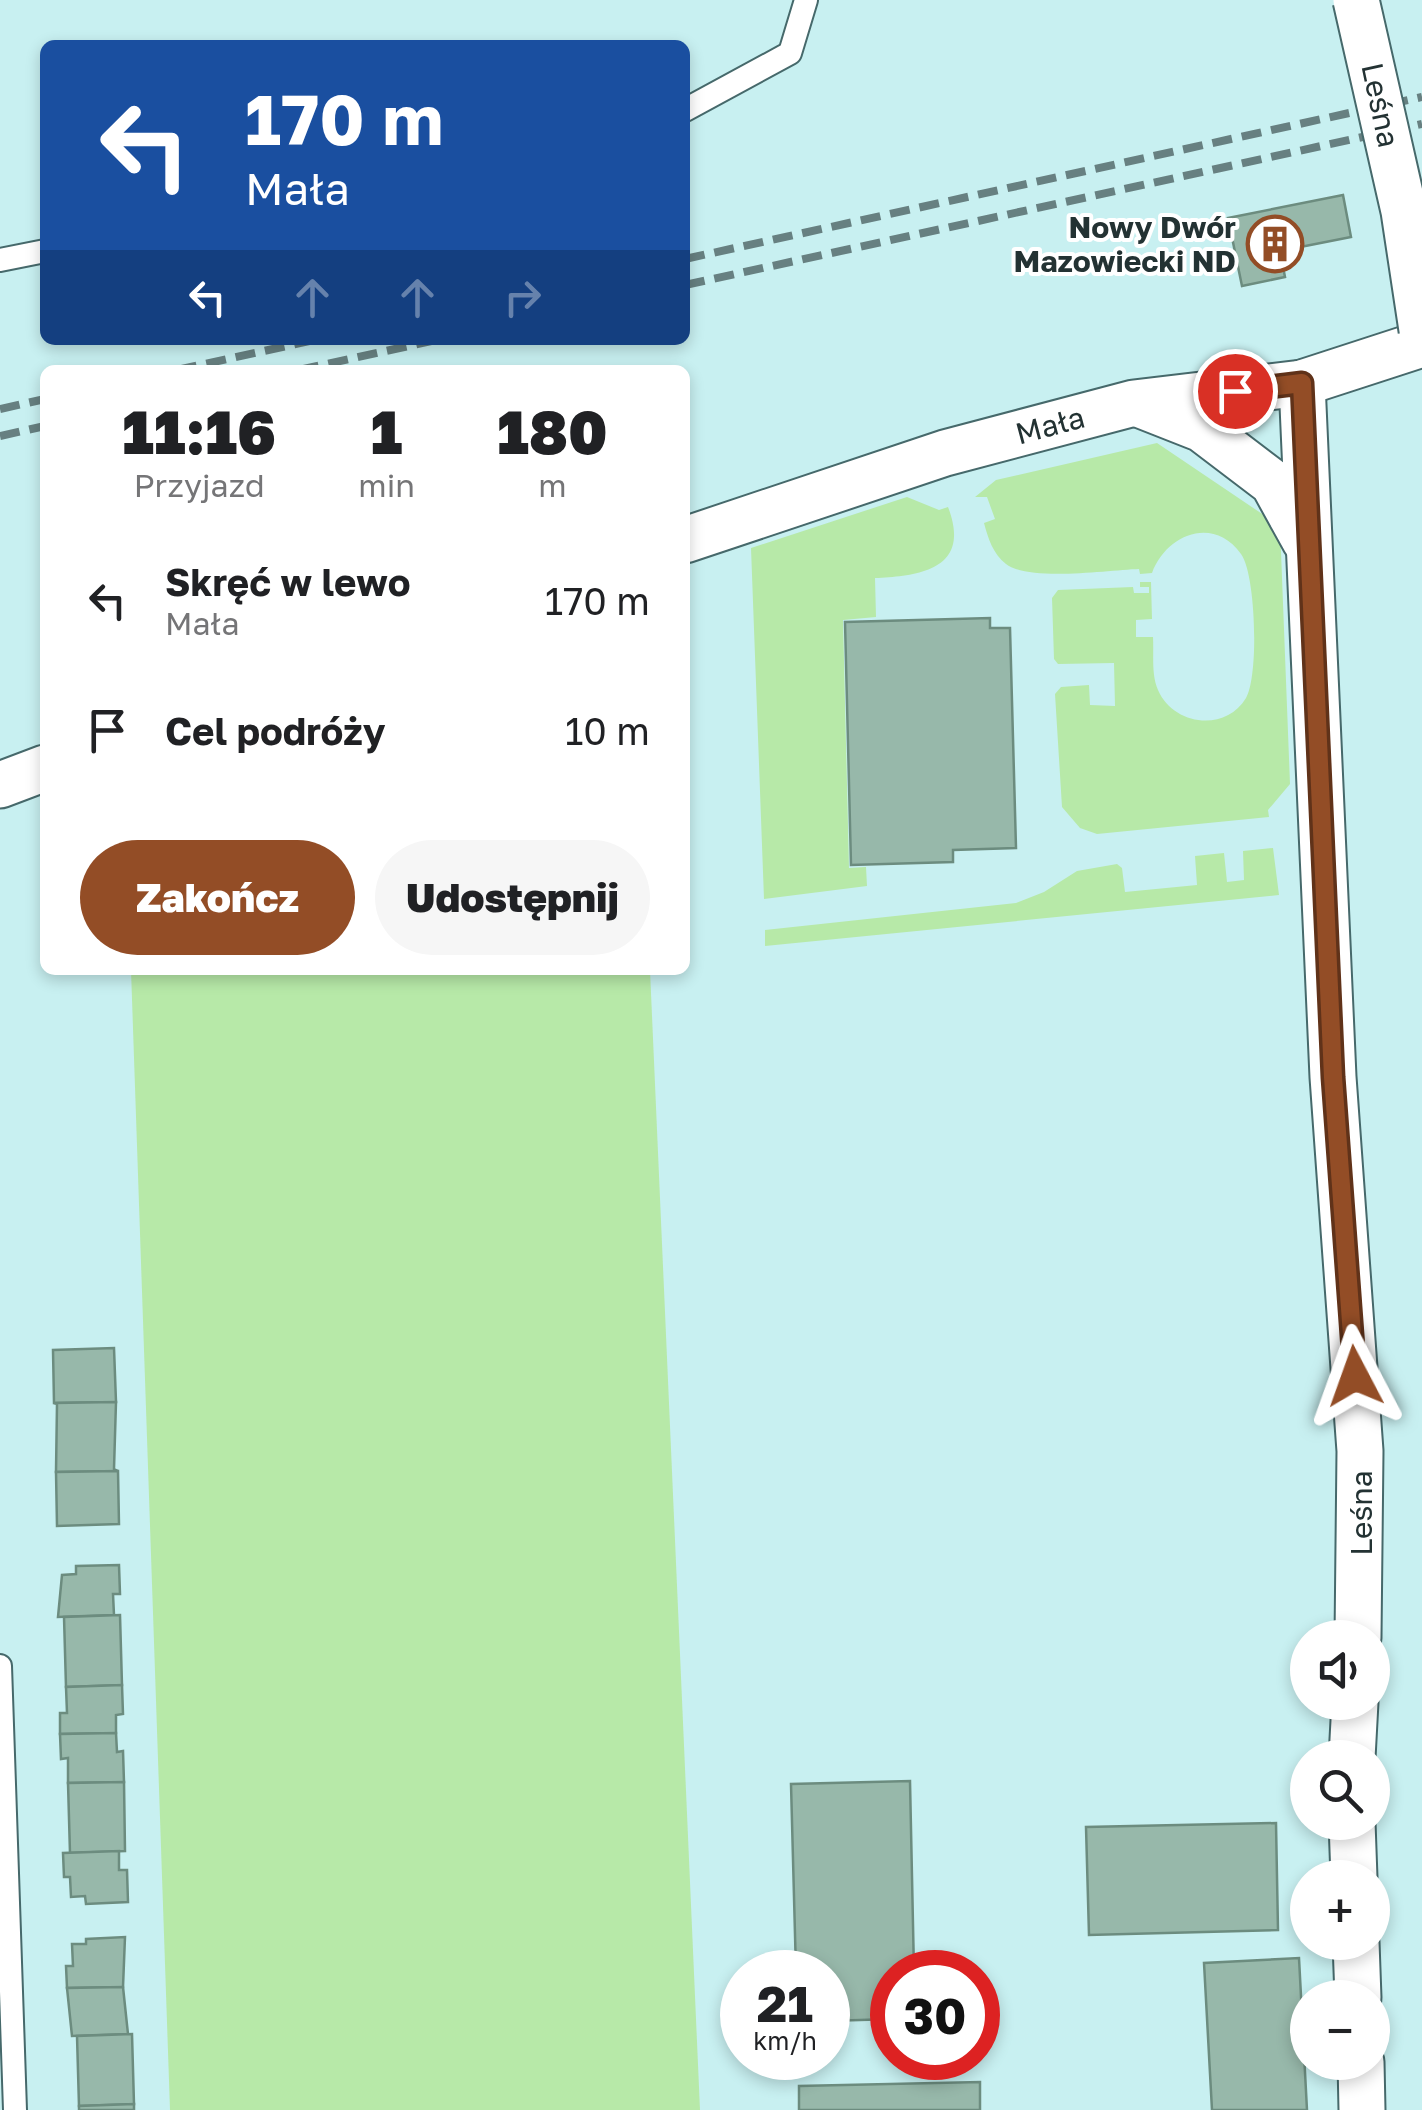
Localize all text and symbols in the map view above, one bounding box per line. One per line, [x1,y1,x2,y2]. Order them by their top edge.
street label: Leśna [1355,59,1407,151]
text: 170 m [245,76,443,160]
icon: left [80,80,210,210]
text: Mała [245,161,350,215]
place label: Nowy Dwór Mazowiecki ND [1013,209,1236,279]
building icon: Nowy Dwór Mazowiecki ND [1245,214,1305,274]
icon: left [180,270,235,325]
icon: ahead [285,270,340,325]
icon: ahead [390,270,445,325]
icon: right [495,270,550,325]
pin [1193,349,1278,434]
icon: arrive [1208,364,1263,419]
text: 11:16 [122,395,276,467]
text: 1 [371,395,402,467]
text: 180 [497,395,608,467]
street label: Mała [1012,399,1088,451]
text: Przyjazd [134,466,265,504]
text: min [358,466,415,504]
text: m [538,466,567,504]
text: Skręć w lewo [165,559,410,604]
icon: left [80,573,135,628]
text: 170 m [545,578,650,623]
text: Mała [165,604,240,642]
icon: arrive [80,703,135,758]
text: Cel podróży [165,708,386,753]
text: 10 m [565,708,650,753]
button: Zakończ [80,840,355,955]
button: Udostępnij [375,840,650,955]
position arrow [1303,1324,1407,1428]
street label: Leśna [1343,1470,1379,1556]
map controls [1290,1620,1390,2080]
button: sound [1290,1620,1390,1720]
button: search [1290,1740,1390,1840]
button: + [1290,1860,1390,1960]
speed limit sign: 30 [870,1950,1000,2080]
text: 21 [757,1973,813,2033]
button: − [1290,1980,1390,2080]
text: km/h [753,2025,817,2056]

